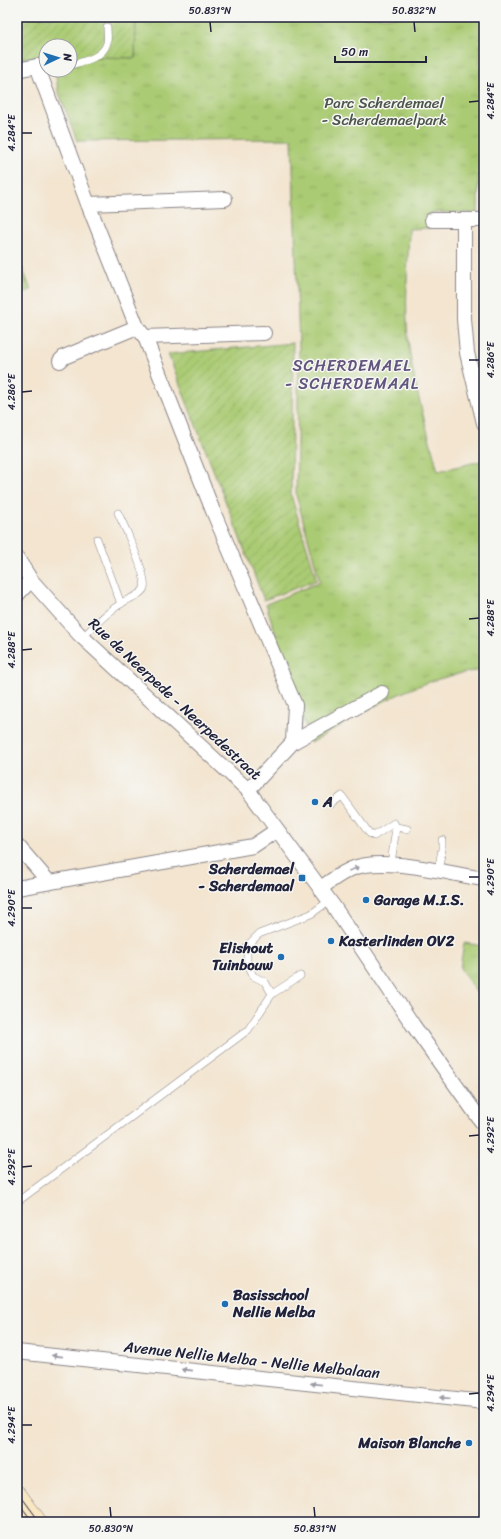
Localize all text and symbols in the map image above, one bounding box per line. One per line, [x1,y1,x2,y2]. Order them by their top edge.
text: 50.831°N [189,2,231,20]
text: 50.832°N [392,2,436,20]
north arrow [38,38,78,78]
scale bar [335,38,426,64]
text: 50 m [341,41,368,63]
text: N [58,52,77,62]
text: 4.284°E [482,81,500,120]
park label: Parc Scherdemael - Scherdemaelpark [321,90,447,133]
text: 4.284°E [3,113,21,152]
text: 4.286°E [482,340,500,378]
district label: SCHERDEMAEL - SCHERDEMAAL [285,351,419,398]
text: 4.286°E [3,372,21,410]
text: 4.288°E [482,598,500,636]
street label: Rue de Neerpede - Neerpedestraat [82,611,268,787]
text: 4.288°E [3,630,21,668]
place label: A [322,789,333,815]
marker: A [310,797,320,807]
place label: Scherdemael - Scherdemaal [198,856,295,899]
text: 4.290°E [482,857,500,896]
one-way arrow [348,866,360,872]
marker: Scherdemael - Scherdemaal [297,873,307,883]
place label: Garage M.I.S. [373,887,464,913]
text: 4.290°E [3,888,21,927]
marker: Garage M.I.S. [361,895,371,905]
place label: Kasterlinden OV2 [338,928,455,954]
place label: Elishout Tuinbouw [212,935,274,978]
marker: Kasterlinden OV2 [326,936,336,946]
marker: Elishout Tuinbouw [276,952,286,962]
text: 4.292°E [482,1115,500,1153]
text: 4.292°E [3,1147,21,1185]
place label: Basisschool Nellie Melba [232,1282,315,1325]
marker: Basisschool Nellie Melba [220,1299,230,1309]
street label: Avenue Nellie Melba - Nellie Melbalaan [122,1334,381,1386]
one-way arrow [51,1353,64,1359]
one-way arrow [181,1367,193,1373]
text: 4.294°E [482,1373,500,1412]
one-way arrow [310,1381,322,1387]
one-way arrow [439,1395,451,1401]
text: 4.294°E [3,1405,21,1444]
place label: Maison Blanche [357,1430,461,1456]
marker: Maison Blanche [464,1438,474,1448]
text: 50.830°N [89,1520,133,1538]
text: 50.831°N [294,1520,336,1538]

